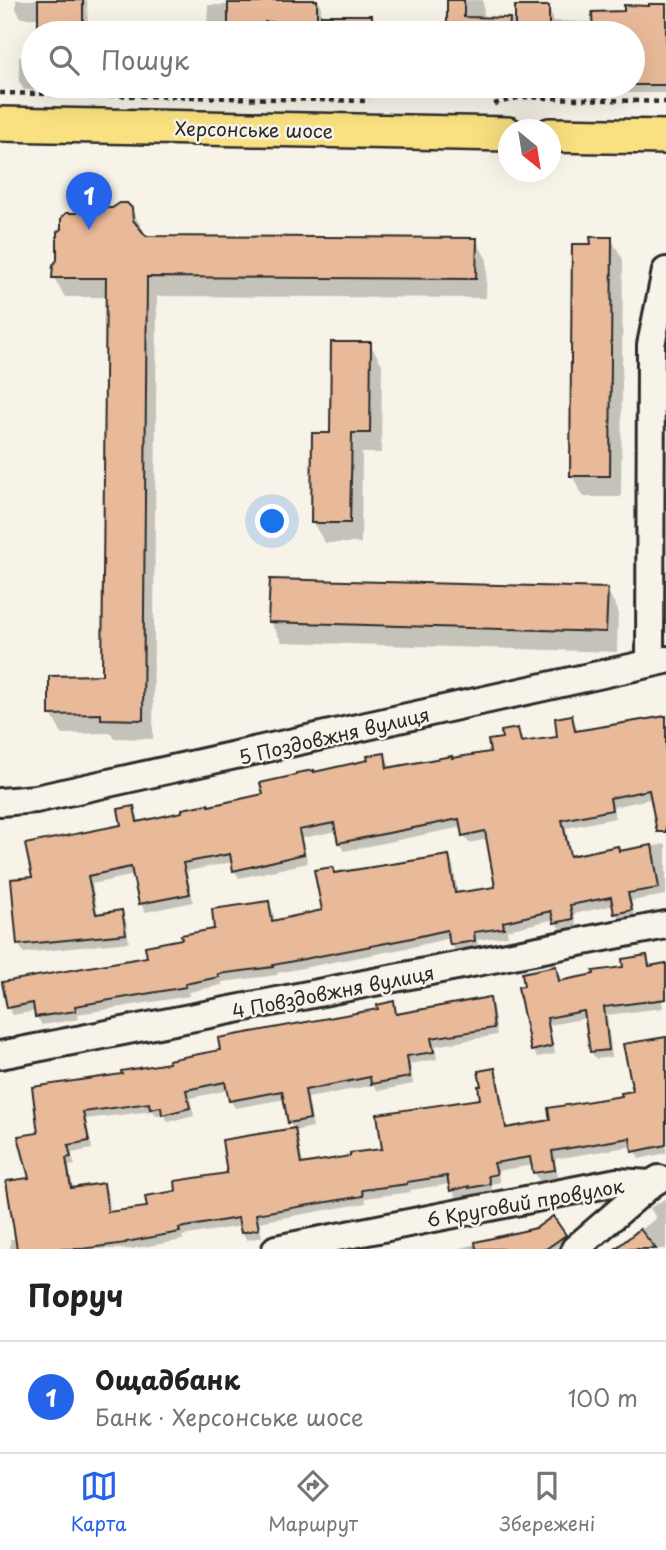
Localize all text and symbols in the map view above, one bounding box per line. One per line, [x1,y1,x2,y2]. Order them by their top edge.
search box [21,21,645,98]
text: Пошук [101,40,189,79]
icon: search [45,41,83,79]
street label: Херсонське шосе [175,114,333,144]
north arrow [498,119,561,182]
pin: 1 [66,172,112,230]
your location [255,504,289,538]
street label: 5 Поздовжня вулиця [236,699,432,771]
street label: 4 Повздовжня вулиця [229,958,437,1024]
street label: 6 Круговий провулок [424,1171,627,1233]
text: Поруч [28,1272,123,1317]
text: Ощадбанк [95,1360,240,1399]
text: 1 [46,1380,57,1415]
text: 100 m [568,1380,638,1415]
text: Банк · Херсонське шосе [95,1399,363,1434]
tab: Карта [71,1467,127,1537]
tab: Маршрут [268,1467,358,1537]
tab: Збережені [500,1467,595,1537]

